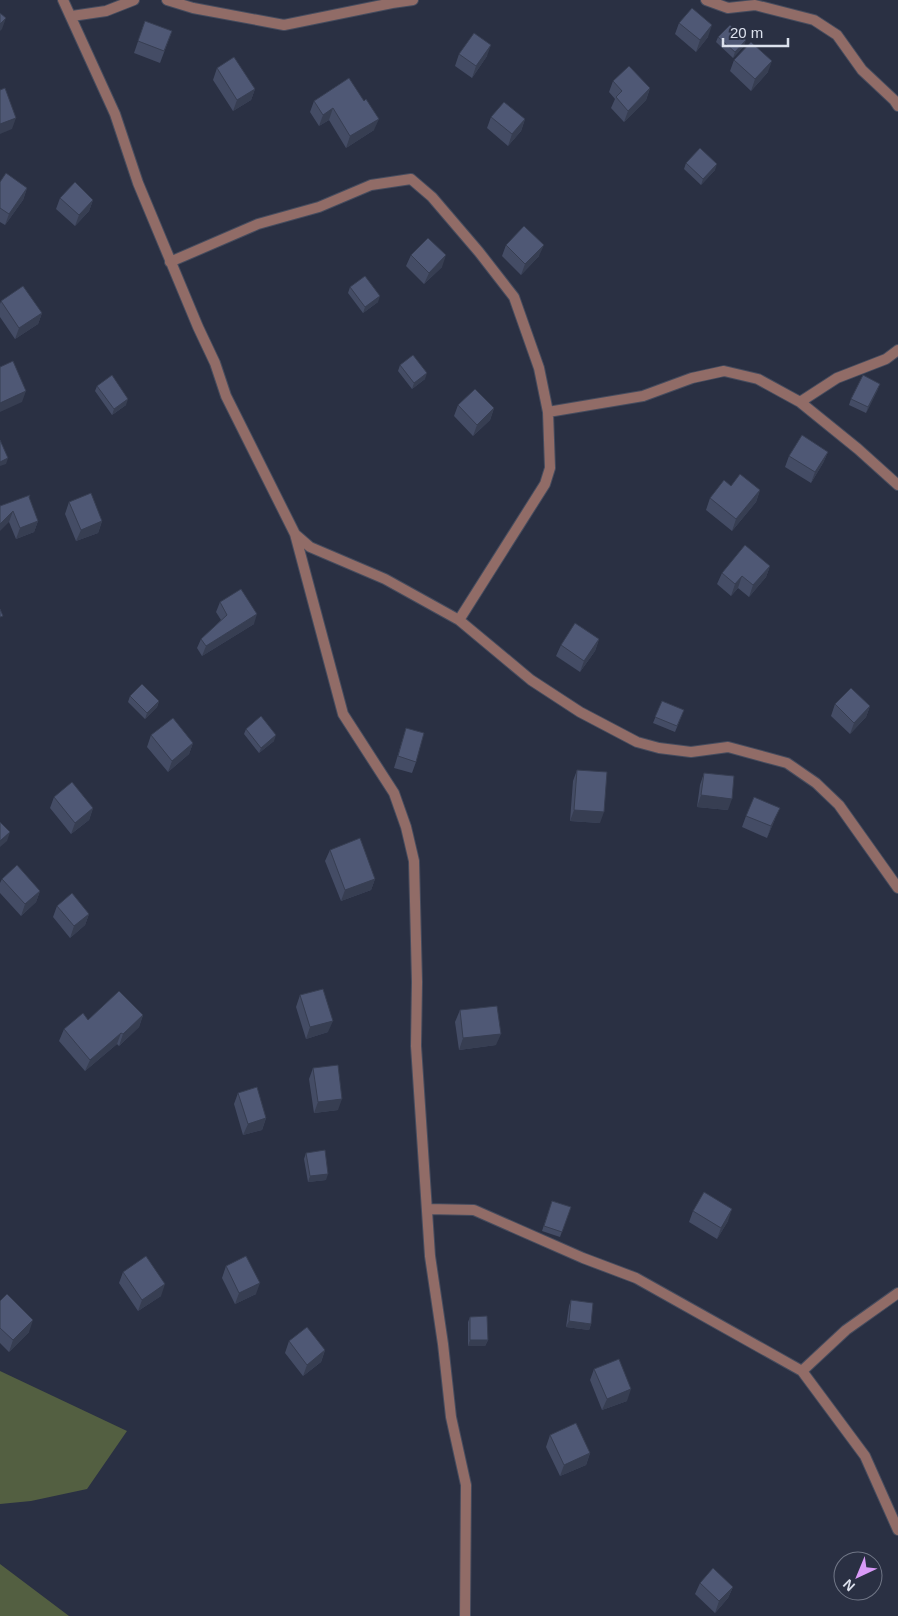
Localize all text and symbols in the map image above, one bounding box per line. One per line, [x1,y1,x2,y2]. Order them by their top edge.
scale bar [723,15,788,47]
text: 20 m [730,24,763,41]
north arrow [833,1551,883,1601]
text: N [840,1576,858,1595]

